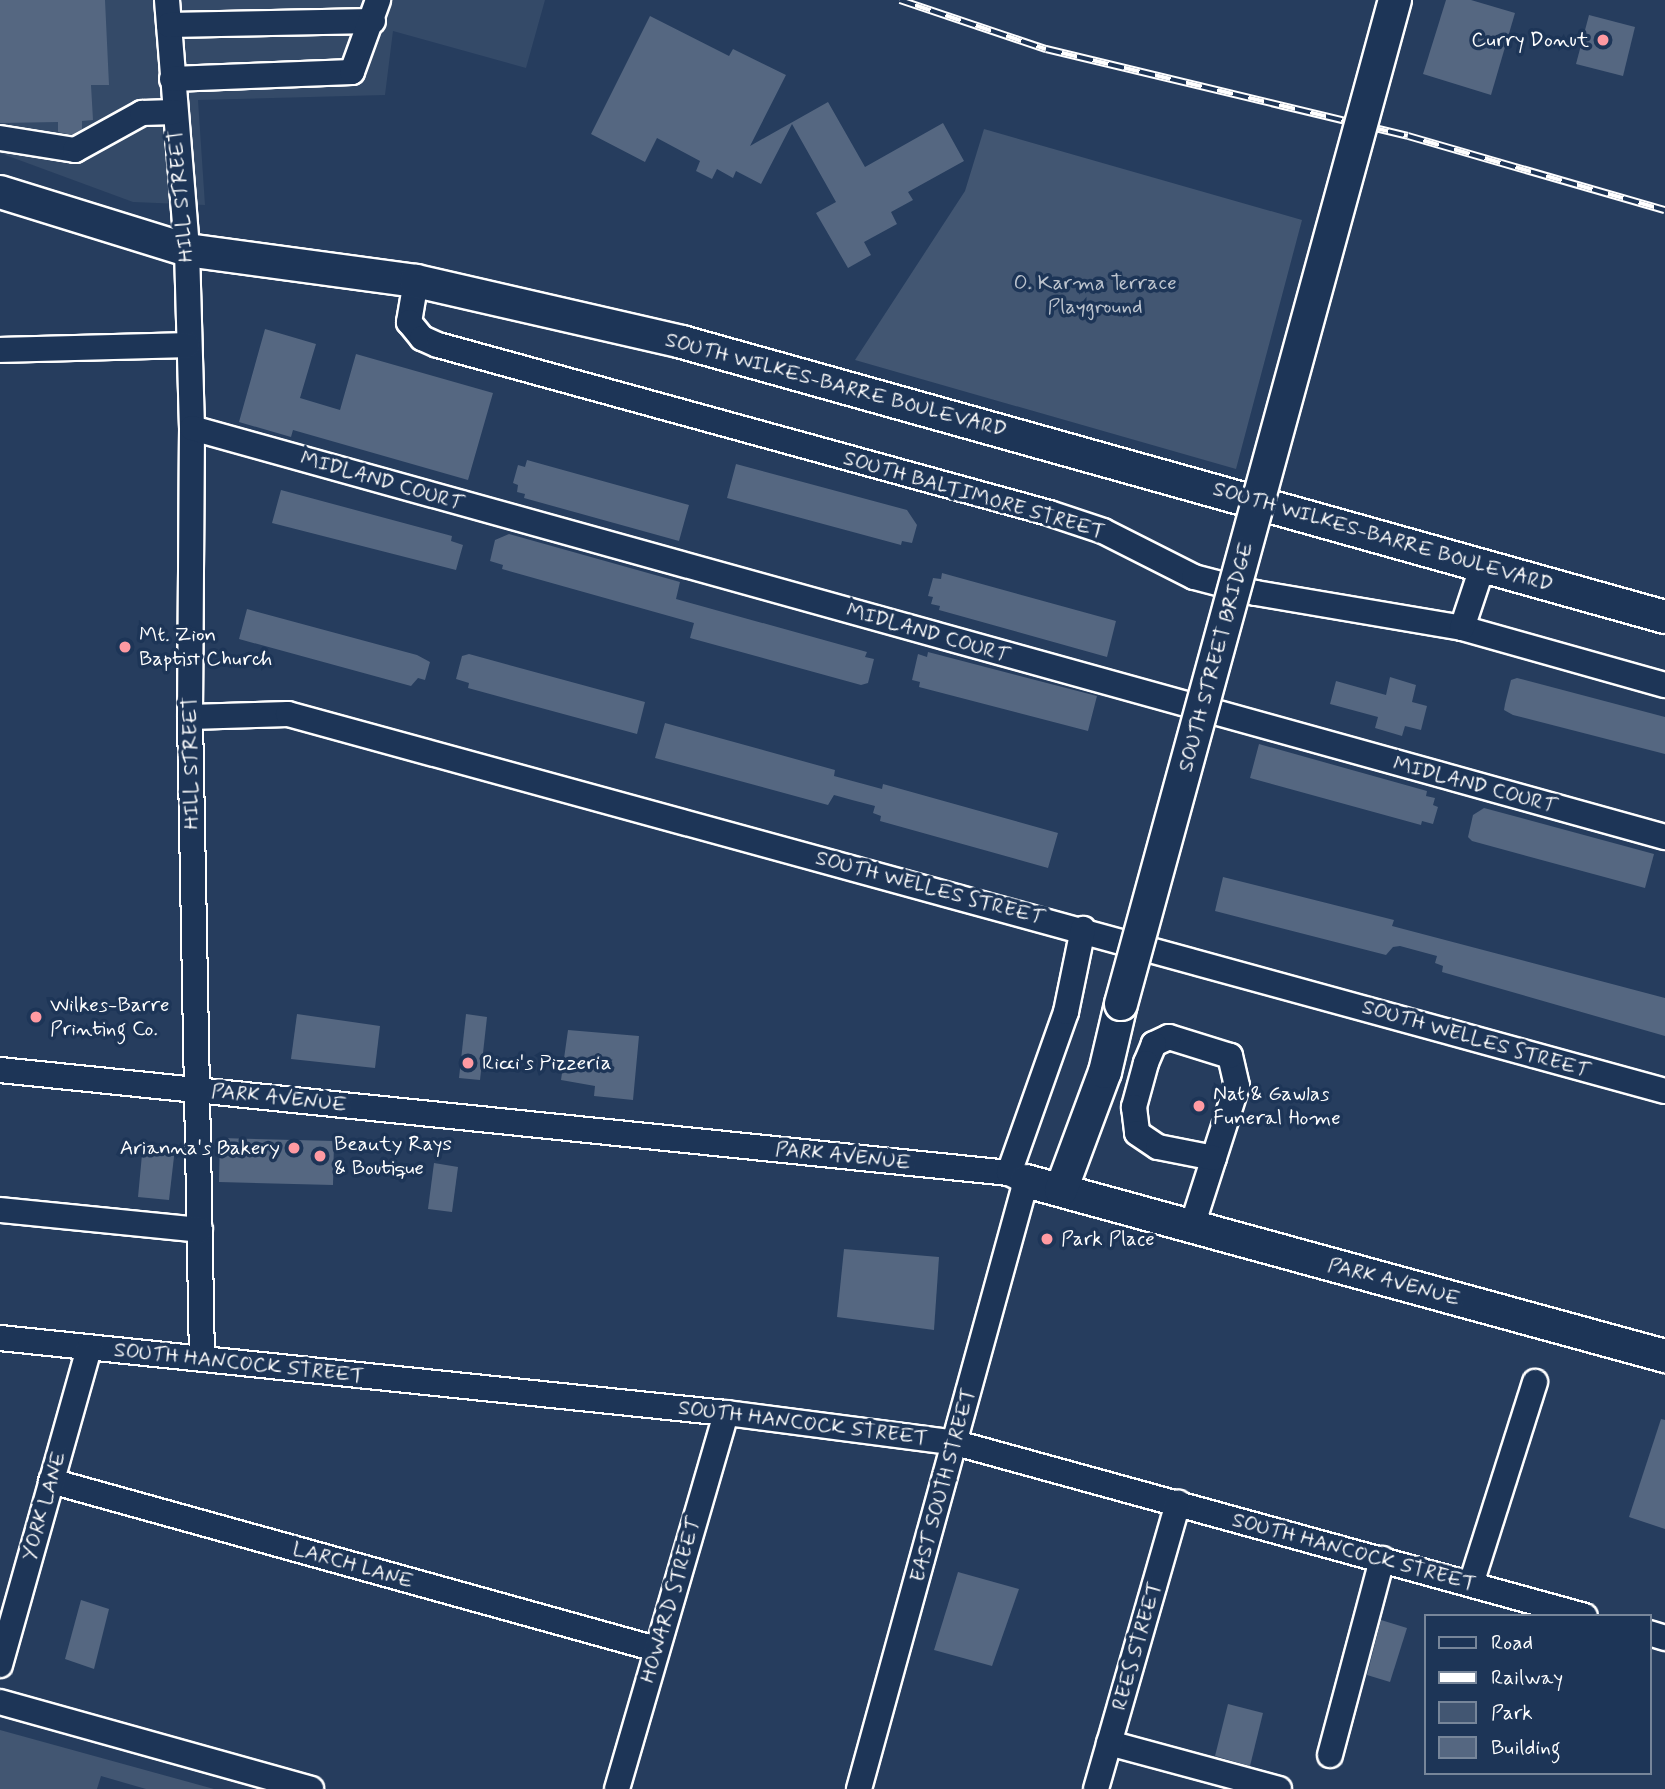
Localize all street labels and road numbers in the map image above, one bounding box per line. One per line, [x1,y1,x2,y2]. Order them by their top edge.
street label: HILL STREET [163,129,199,263]
street label: SOUTH WILKES-BARRE BOULEVARD [663,327,1009,443]
street label: SOUTH BALTIMORE STREET [839,445,1109,545]
street label: MIDLAND COURT [297,446,467,516]
street label: SOUTH WILKES-BARRE BOULEVARD [1211,477,1555,597]
street label: SOUTH STREET BRIDGE [1173,540,1259,774]
street label: MIDLAND COURT [843,598,1013,668]
street label: HILL STREET [177,696,205,830]
street label: MIDLAND COURT [1390,751,1560,819]
street label: SOUTH WELLES STREET [812,845,1048,931]
street label: SOUTH WELLES STREET [1359,994,1593,1084]
street label: PARK AVENUE [210,1078,348,1118]
street label: PARK AVENUE [774,1136,912,1176]
street label: PARK AVENUE [1325,1252,1463,1312]
street label: SOUTH HANCOCK STREET [112,1337,366,1389]
street label: EAST SOUTH STREET [904,1382,982,1588]
street label: SOUTH HANCOCK STREET [676,1395,930,1451]
street label: YORK LANE [16,1448,72,1564]
street label: SOUTH HANCOCK STREET [1228,1507,1480,1597]
street label: HOWARD STREET [635,1514,707,1686]
street label: LARCH LANE [289,1535,417,1595]
street label: REES STREET [1106,1578,1168,1714]

